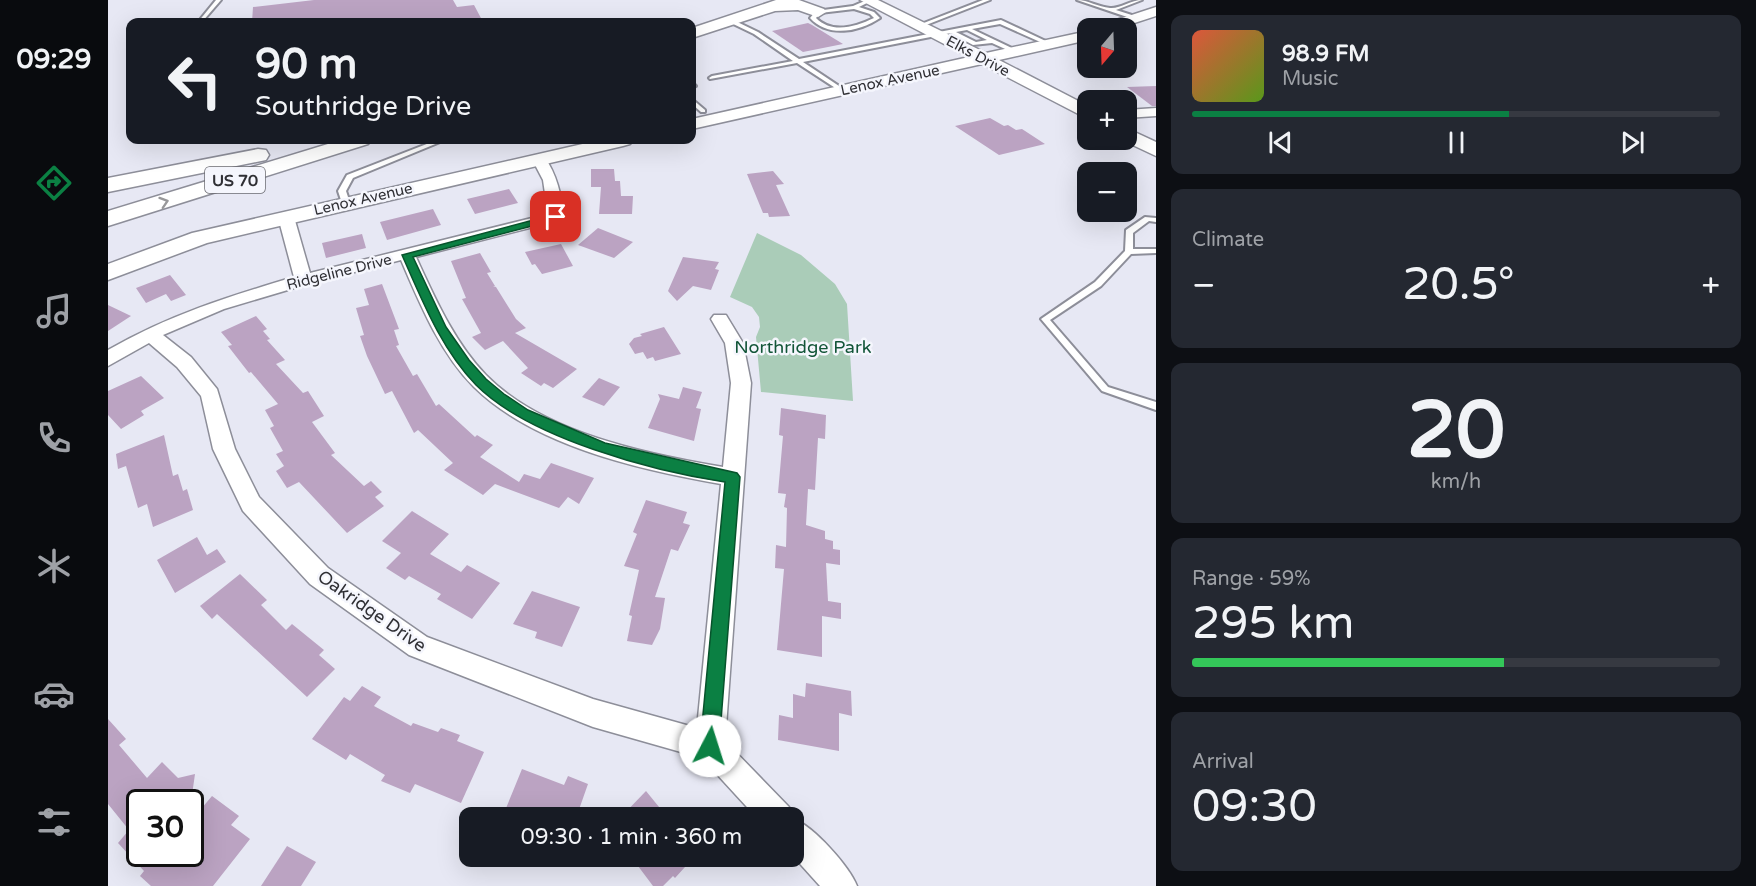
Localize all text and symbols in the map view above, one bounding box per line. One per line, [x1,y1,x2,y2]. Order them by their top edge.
north arrow [1077,18,1137,78]
map controls [1077,18,1137,222]
street label: Elks Drive [943,32,1013,80]
text: 90 m [255,39,357,90]
text: 98.9 FM [1282,41,1370,67]
icon: left [156,42,234,120]
text: 09:29 [17,43,91,76]
street label: Lenox Avenue [839,61,941,99]
text: Music [1282,67,1338,91]
text: Southridge Drive [255,90,471,123]
button: + [1077,90,1137,150]
icon: previous [1264,126,1297,159]
icon: pause [1440,126,1473,159]
icon: next [1616,126,1649,159]
icon: directions [33,162,75,204]
button: − [1077,162,1137,222]
road number: US 70 [205,167,265,193]
street label: Lenox Avenue [312,179,414,219]
pin [530,191,581,242]
one-way arrow [158,197,169,210]
icon: arrive [539,200,572,233]
text: Climate [1192,228,1264,252]
street label: Ridgeline Drive [285,250,393,294]
text: 20.5° [1402,258,1515,312]
text: − [1192,266,1216,305]
text: + [1701,266,1720,305]
icon: music [33,290,75,332]
park label: Northridge Park [734,336,872,358]
text: 20 [1407,384,1505,478]
icon: phone [33,417,75,459]
text: km/h [1431,470,1481,494]
icon: climate [33,545,75,587]
street label: Oakridge Drive [313,565,431,657]
text: Range · 59% [1192,567,1311,591]
text: 295 km [1192,597,1354,651]
icon: car [33,673,75,715]
position arrow [678,714,742,778]
text: Arrival [1192,750,1254,774]
text: 09:30 [1192,780,1317,834]
speed limit sign: 30 [126,789,204,867]
icon: filters [33,801,75,843]
text: 09:30 · 1 min · 360 m [521,824,742,850]

